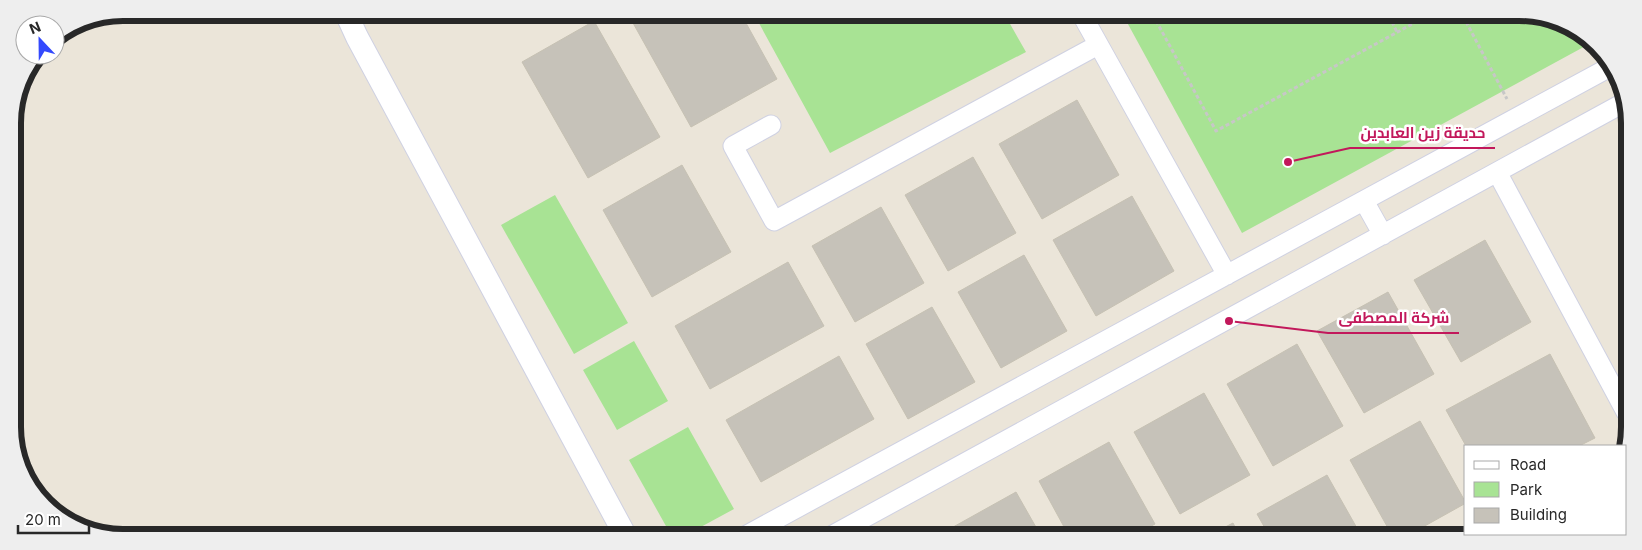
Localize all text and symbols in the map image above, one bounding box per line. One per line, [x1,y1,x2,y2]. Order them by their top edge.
north arrow [15,15,65,65]
text: N [27,18,43,37]
callout: حديقة زين العابدين [1350,118,1495,148]
text: حديقة زين العابدين [1360,123,1486,142]
callout: شركة المصطفى [1328,303,1459,333]
text: شركة المصطفى [1339,308,1449,327]
legend [1464,445,1627,535]
text: Road [1510,455,1546,474]
text: Park [1510,480,1543,499]
scale bar [18,502,89,534]
text: Building [1510,505,1567,524]
text: 20 m [25,510,61,529]

